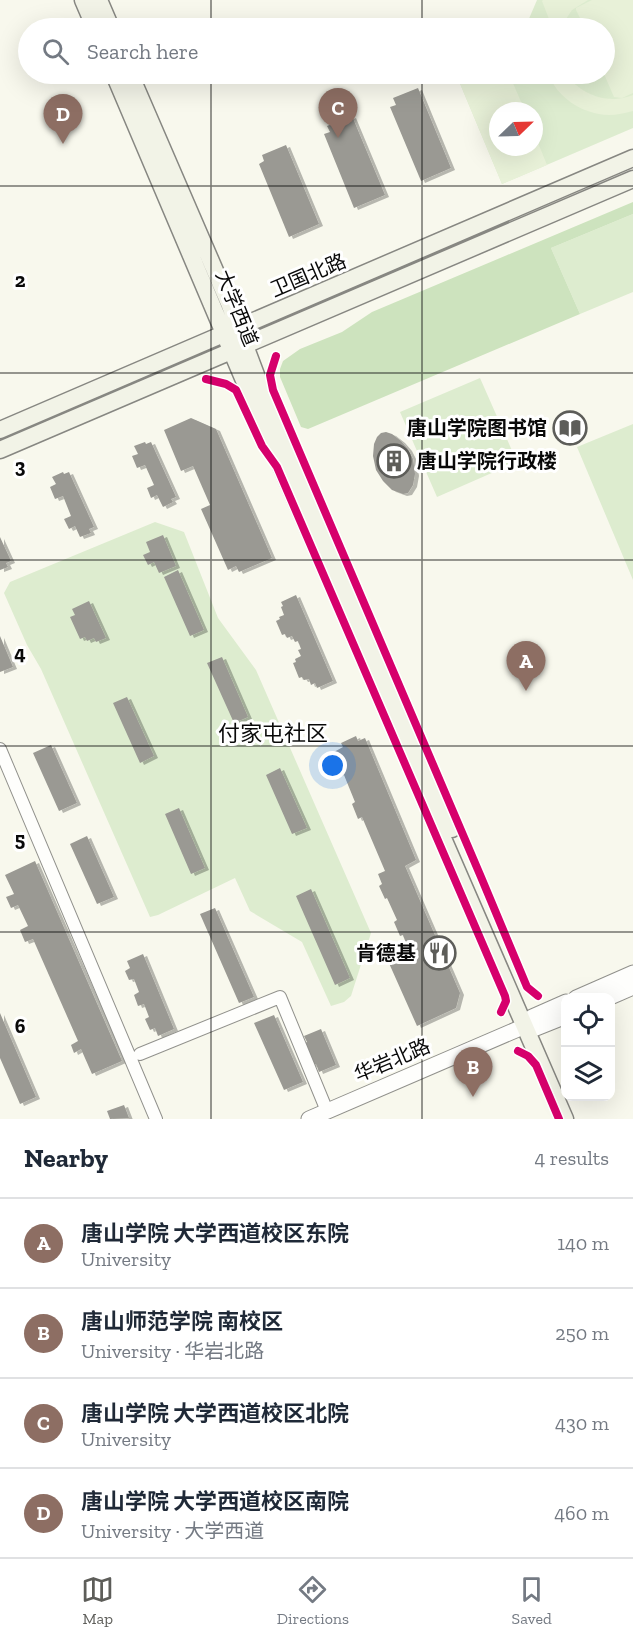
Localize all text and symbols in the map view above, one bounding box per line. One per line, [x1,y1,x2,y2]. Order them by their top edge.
search box [18,18,615,84]
icon: search [39,35,72,68]
text: Search here [87,38,198,65]
pin: C [318,88,358,138]
pin: D [44,94,82,144]
north arrow [489,102,543,156]
street label: 卫国北路 [266,248,350,302]
street label: 大学西道 [211,266,263,350]
text: 2 [15,268,26,292]
library icon: 唐山学院图书馆 [552,410,588,446]
place label: 唐山学院图书馆 [407,416,547,440]
building icon: 唐山学院行政楼 [376,443,412,479]
place label: 唐山学院行政楼 [417,449,557,473]
text: 3 [15,454,26,478]
text: 4 [14,641,26,665]
pin: A [506,642,546,691]
district label: 付家屯社区 [218,720,328,747]
your location [318,751,347,780]
text: 5 [15,827,25,851]
restaurant icon: 肯德基 [421,935,457,971]
place label: 肯德基 [356,941,416,965]
map controls [561,993,615,1101]
button: locate [561,993,615,1047]
text: 6 [15,1014,26,1038]
street label: 华岩北路 [350,1033,434,1087]
button: layers [561,1047,615,1101]
pin: B [454,1048,492,1097]
text: Nearby [24,1142,108,1174]
text: 4 results [534,1146,609,1170]
text: 唐山学院 大学西道校区东院 [81,1220,349,1247]
text: A [37,1231,50,1255]
text: 140 m [557,1231,609,1255]
text: University [81,1247,171,1271]
text: 唐山师范学院 南校区 [81,1308,283,1335]
text: B [37,1321,50,1345]
text: 250 m [555,1321,609,1345]
text: University · 华岩北路 [81,1339,264,1363]
text: 唐山学院 大学西道校区北院 [81,1400,349,1427]
text: C [37,1411,50,1435]
text: 430 m [555,1411,609,1435]
text: University [81,1427,171,1451]
text: 唐山学院 大学西道校区南院 [81,1488,349,1515]
text: D [37,1501,50,1525]
text: 460 m [554,1501,609,1525]
text: University · 大学西道 [81,1519,264,1543]
tab: Map [81,1573,114,1628]
tab: Directions [277,1573,349,1628]
tab: Saved [512,1573,552,1628]

